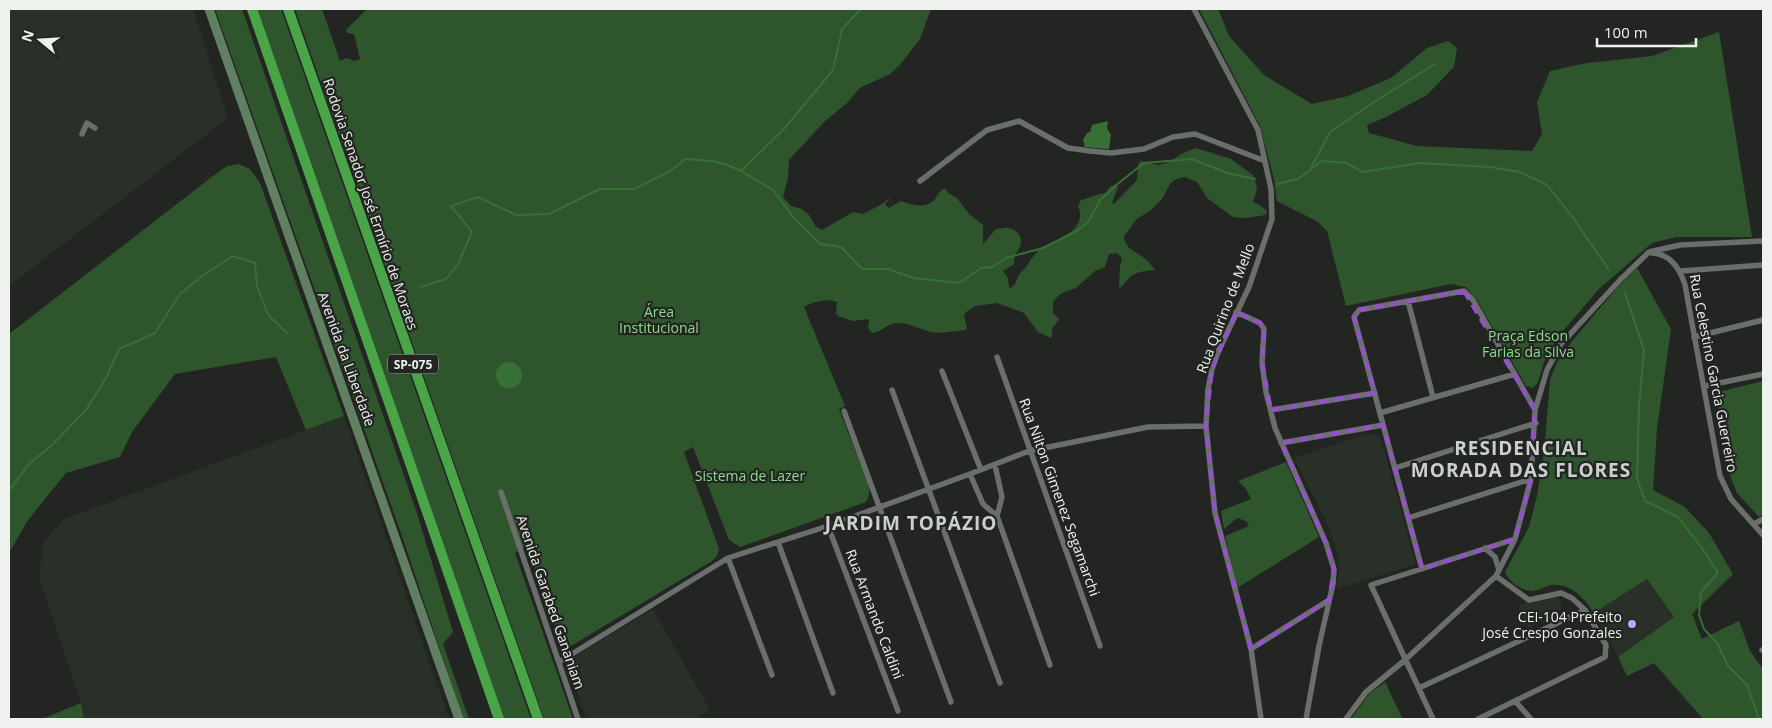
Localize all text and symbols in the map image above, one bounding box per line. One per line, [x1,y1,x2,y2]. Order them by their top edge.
north arrow [15,15,65,65]
scale bar [1597,15,1696,47]
text: 100 m [1604,22,1648,42]
text: N [16,27,38,44]
street label: Rodovia Senador José Ermírio de Moraes [319,76,423,333]
street label: Rua Quirino de Mello [1191,240,1259,376]
street label: Rua Celestino Garcia Guerreiro [1685,272,1743,474]
street label: Avenida da Liberdade [314,289,380,429]
park label: Área Institucional [619,302,699,337]
park label: Praça Edson Farias da Silva [1482,326,1574,361]
road number: SP-075 [388,354,438,374]
street label: Rua Nilton Gimenez Segamarchi [1015,395,1105,599]
district label: RESIDENCIAL MORADA DAS FLORES [1411,435,1631,483]
park label: Sistema de Lazer [695,466,805,485]
district label: JARDIM TOPÁZIO [823,510,997,536]
street label: Avenida Garabed Gananiam [512,512,590,692]
street label: Rua Armando Caldini [841,546,909,682]
place label: CEI-104 Prefeito José Crespo Gonzales [1480,607,1622,642]
marker: CEI-104 Prefeito José Crespo Gonzales [1626,618,1638,630]

